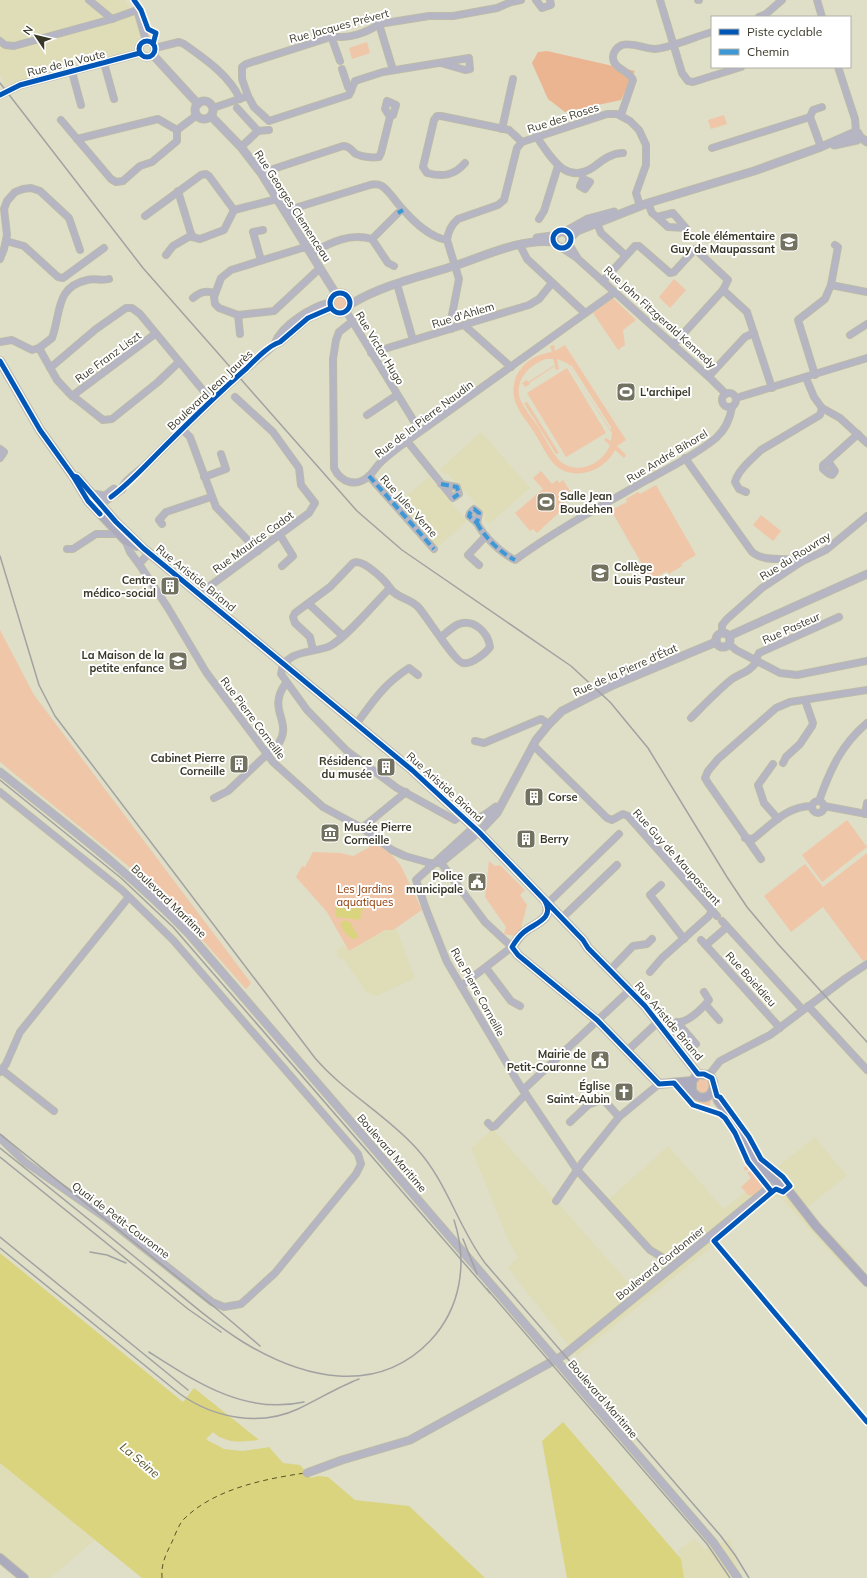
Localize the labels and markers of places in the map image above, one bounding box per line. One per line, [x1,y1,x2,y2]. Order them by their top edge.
place label: École élémentaire Guy de Maupassant [670,229,775,256]
school or university icon: École élémentaire Guy de Maupassant [778,231,800,253]
sports icon: L'archipel [615,381,637,403]
place label: L'archipel [640,385,691,399]
place label: Salle Jean Boudehen [560,489,613,516]
sports icon: Salle Jean Boudehen [535,491,557,513]
place label: Collège Louis Pasteur [614,560,686,587]
school or university icon: Collège Louis Pasteur [589,562,611,584]
place label: Centre médico-social [83,573,156,600]
building icon: Centre médico-social [159,575,181,597]
place label: La Maison de la petite enfance [82,648,164,675]
school or university icon: La Maison de la petite enfance [167,650,189,672]
place label: Cabinet Pierre Corneille [151,751,225,778]
building icon: Cabinet Pierre Corneille [228,753,250,775]
place label: Résidence du musée [319,754,372,781]
building icon: Résidence du musée [375,756,397,778]
building icon: Corse [523,786,545,808]
place label: Corse [548,790,577,804]
place label: Musée Pierre Corneille [344,820,412,847]
museum icon: Musée Pierre Corneille [319,822,341,844]
building icon: Berry [515,828,537,850]
place label: Berry [540,832,569,846]
place label: Police municipale [406,869,463,896]
public building icon: Police municipale [466,871,488,893]
place label: Mairie de Petit-Couronne [507,1047,586,1074]
public building icon: Mairie de Petit-Couronne [589,1049,611,1071]
place label: Église Saint-Aubin [547,1079,610,1106]
church icon: Église Saint-Aubin [613,1081,635,1103]

